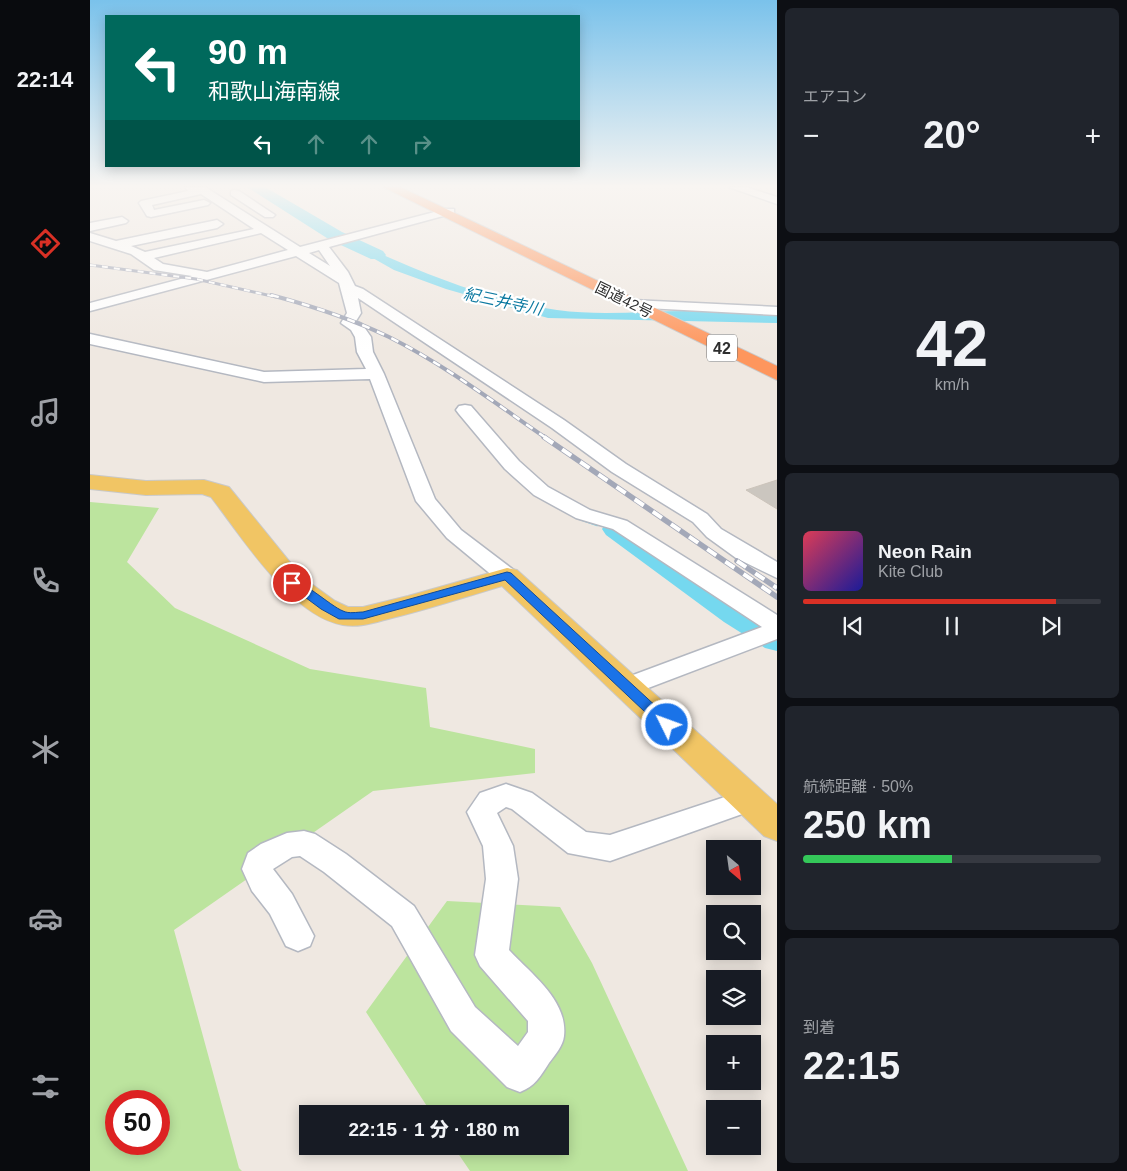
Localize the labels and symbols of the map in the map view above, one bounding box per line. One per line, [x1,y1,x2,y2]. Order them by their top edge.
street label: 国道42号 [593,278,656,321]
water label: 紀三井寺川 [462,285,546,319]
road number: 42 [707,334,737,362]
pin [271,562,313,604]
position arrow [640,698,692,750]
north arrow [706,840,761,895]
speed limit sign: 50 [105,1090,170,1155]

